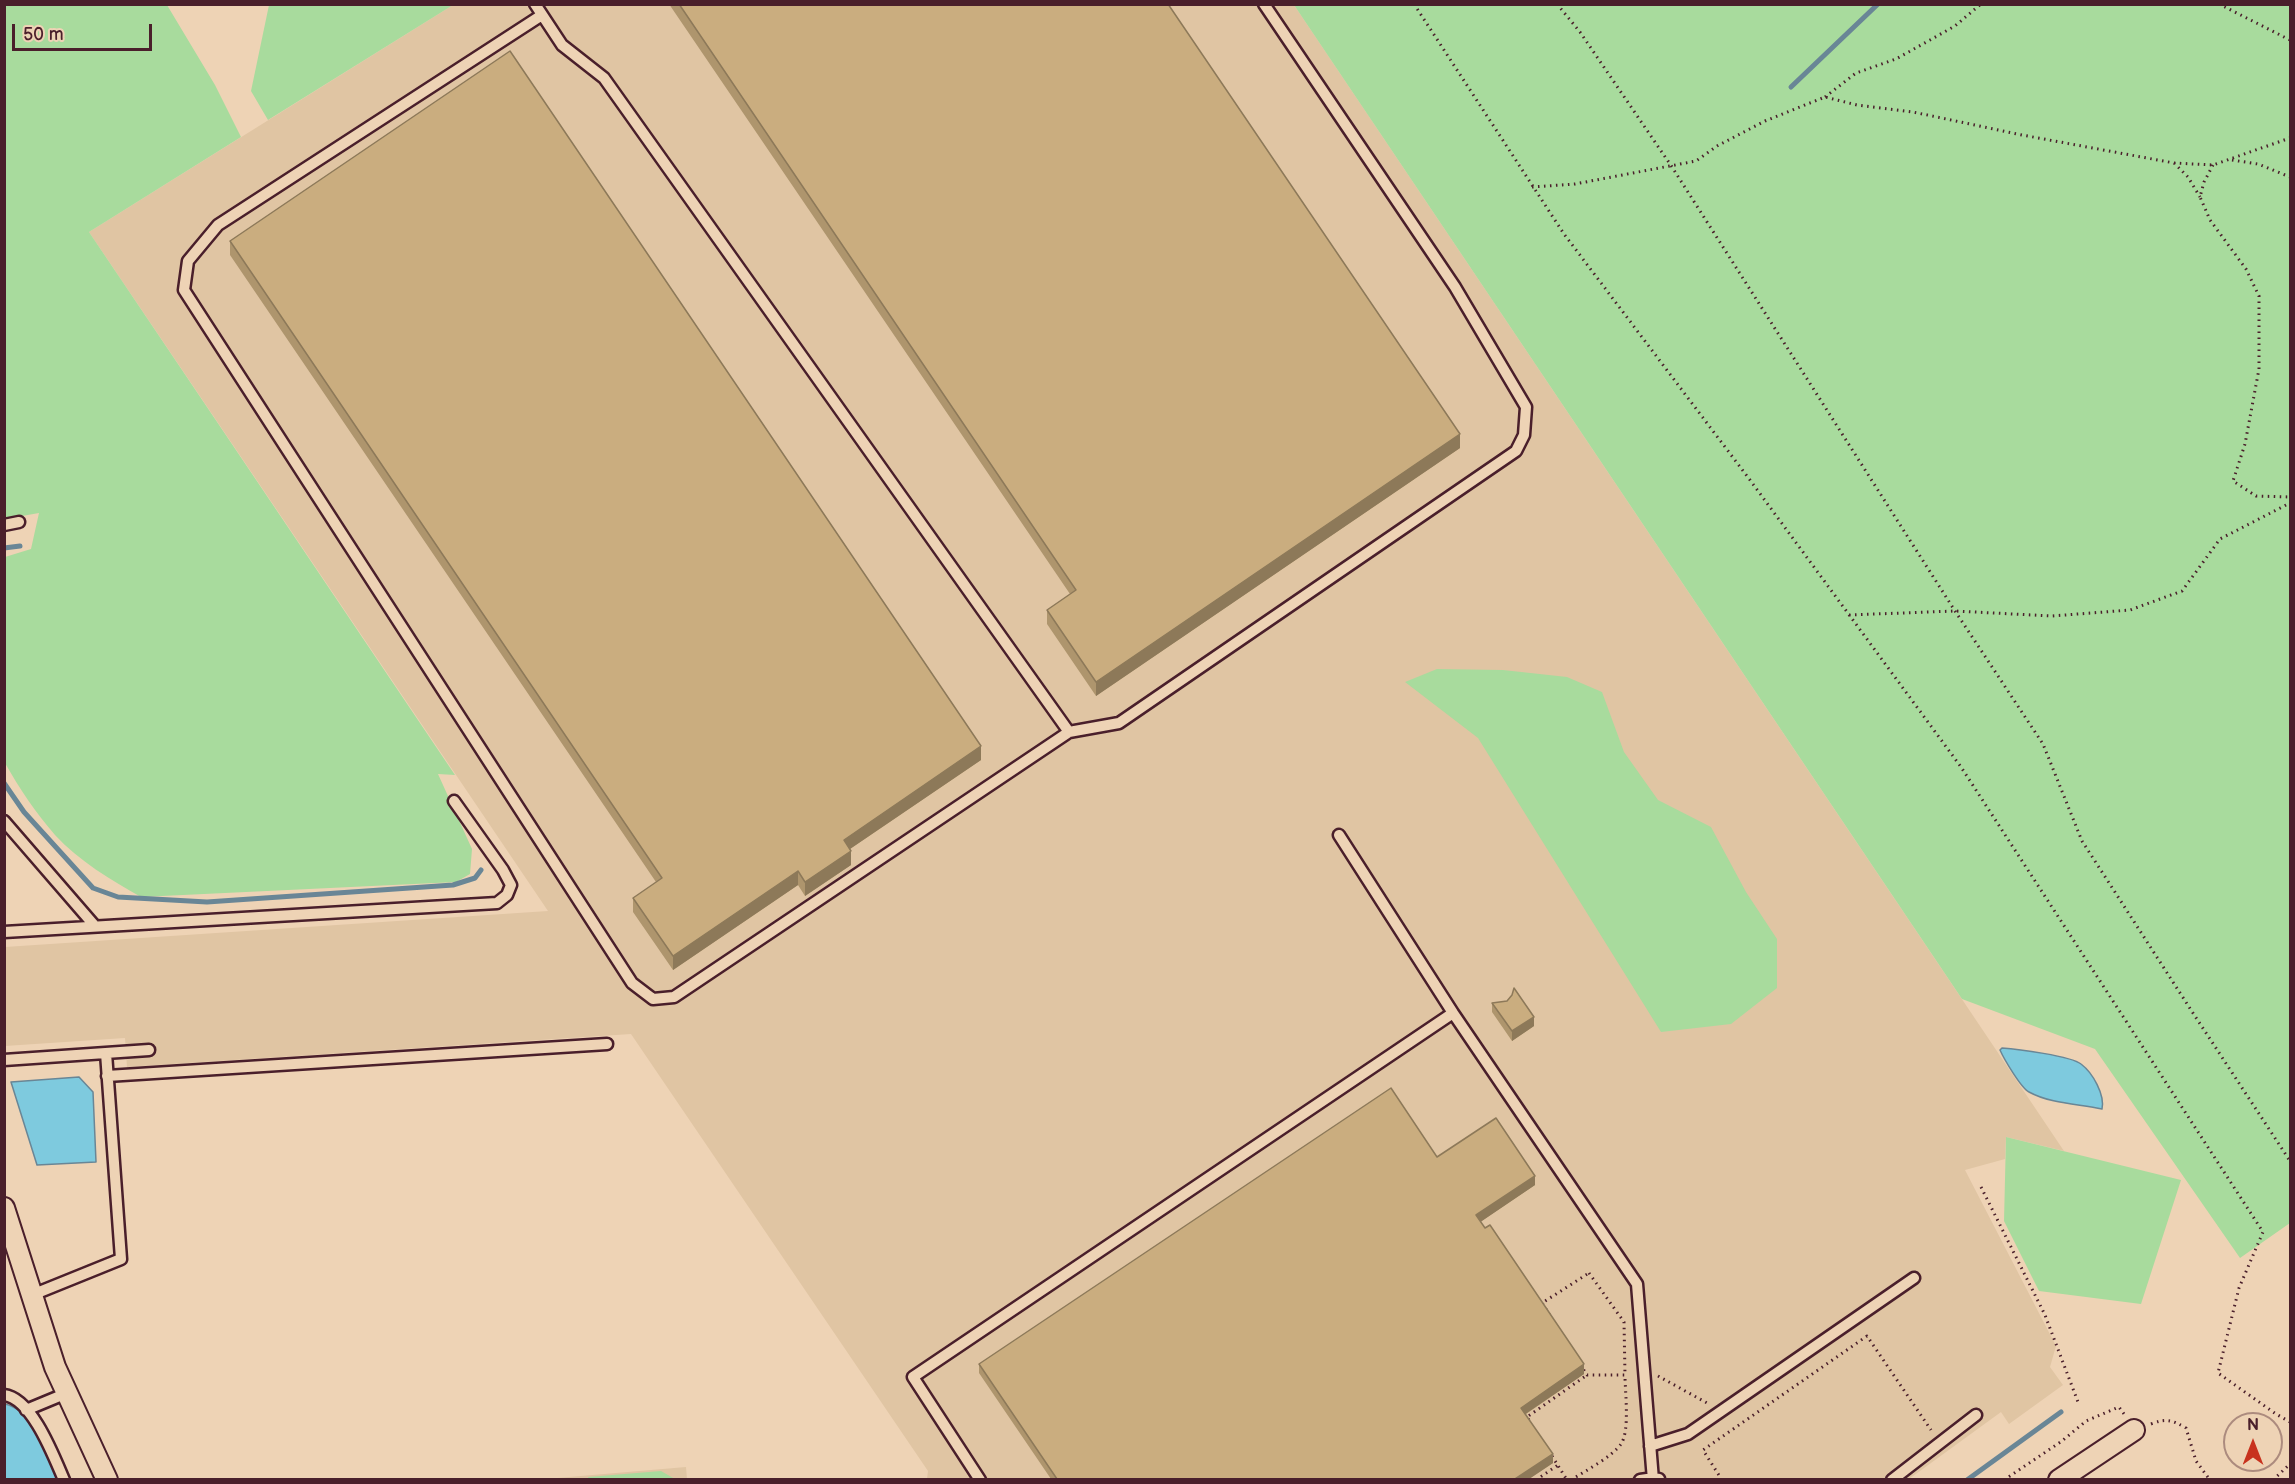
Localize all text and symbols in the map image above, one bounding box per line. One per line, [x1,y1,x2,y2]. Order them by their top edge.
scale bar [15,12,154,50]
text: 50 m [23,24,64,45]
north arrow [2223,1412,2283,1472]
text: N [2247,1416,2259,1435]

